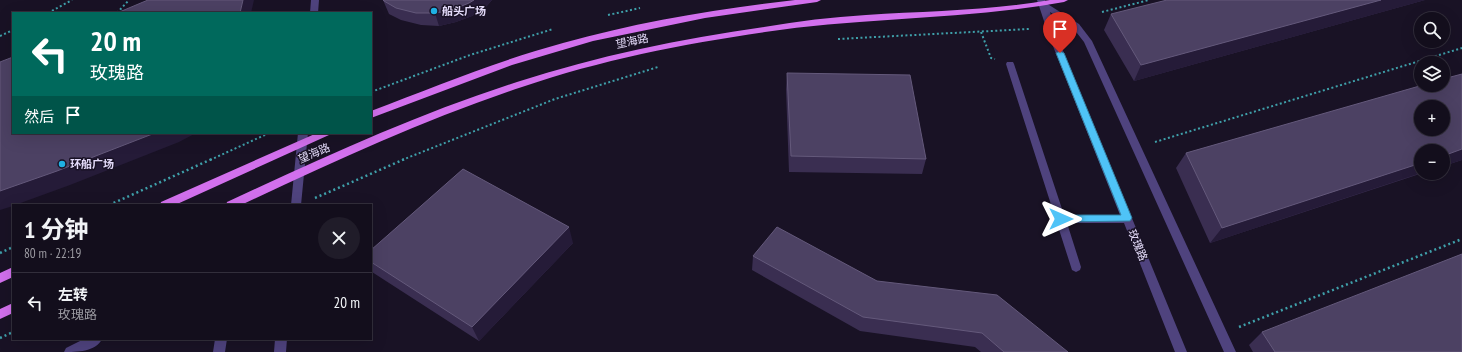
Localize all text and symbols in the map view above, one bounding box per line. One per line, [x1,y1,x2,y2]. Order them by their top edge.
place label: 船头广场 [442,4,486,18]
marker: 船头广场 [429,6,439,16]
pin [1043,12,1077,53]
map controls [1414,12,1450,180]
button: search [1414,12,1450,48]
icon: arrive [1049,18,1071,40]
text: 20 m [90,22,141,59]
icon: left [24,28,76,80]
street label: 望海路 [614,31,650,51]
button: layers [1414,56,1450,92]
text: 玫瑰路 [90,61,144,84]
button: + [1414,100,1450,136]
icon: arrive [62,104,84,126]
text: 然后 [24,107,54,126]
street label: 望海路 [296,140,332,166]
button: − [1414,144,1450,180]
place label: 环船广场 [70,157,114,171]
marker: 环船广场 [57,159,67,169]
position arrow [1040,198,1082,240]
text: 1 分钟 [24,214,88,245]
button: close [318,217,360,259]
street label: 玫瑰路 [1125,227,1151,263]
text: 80 m · 22:19 [24,245,81,262]
text: 左转 [58,285,88,304]
icon: left [24,292,46,314]
text: 20 m [334,293,360,312]
text: 玫瑰路 [58,306,97,323]

